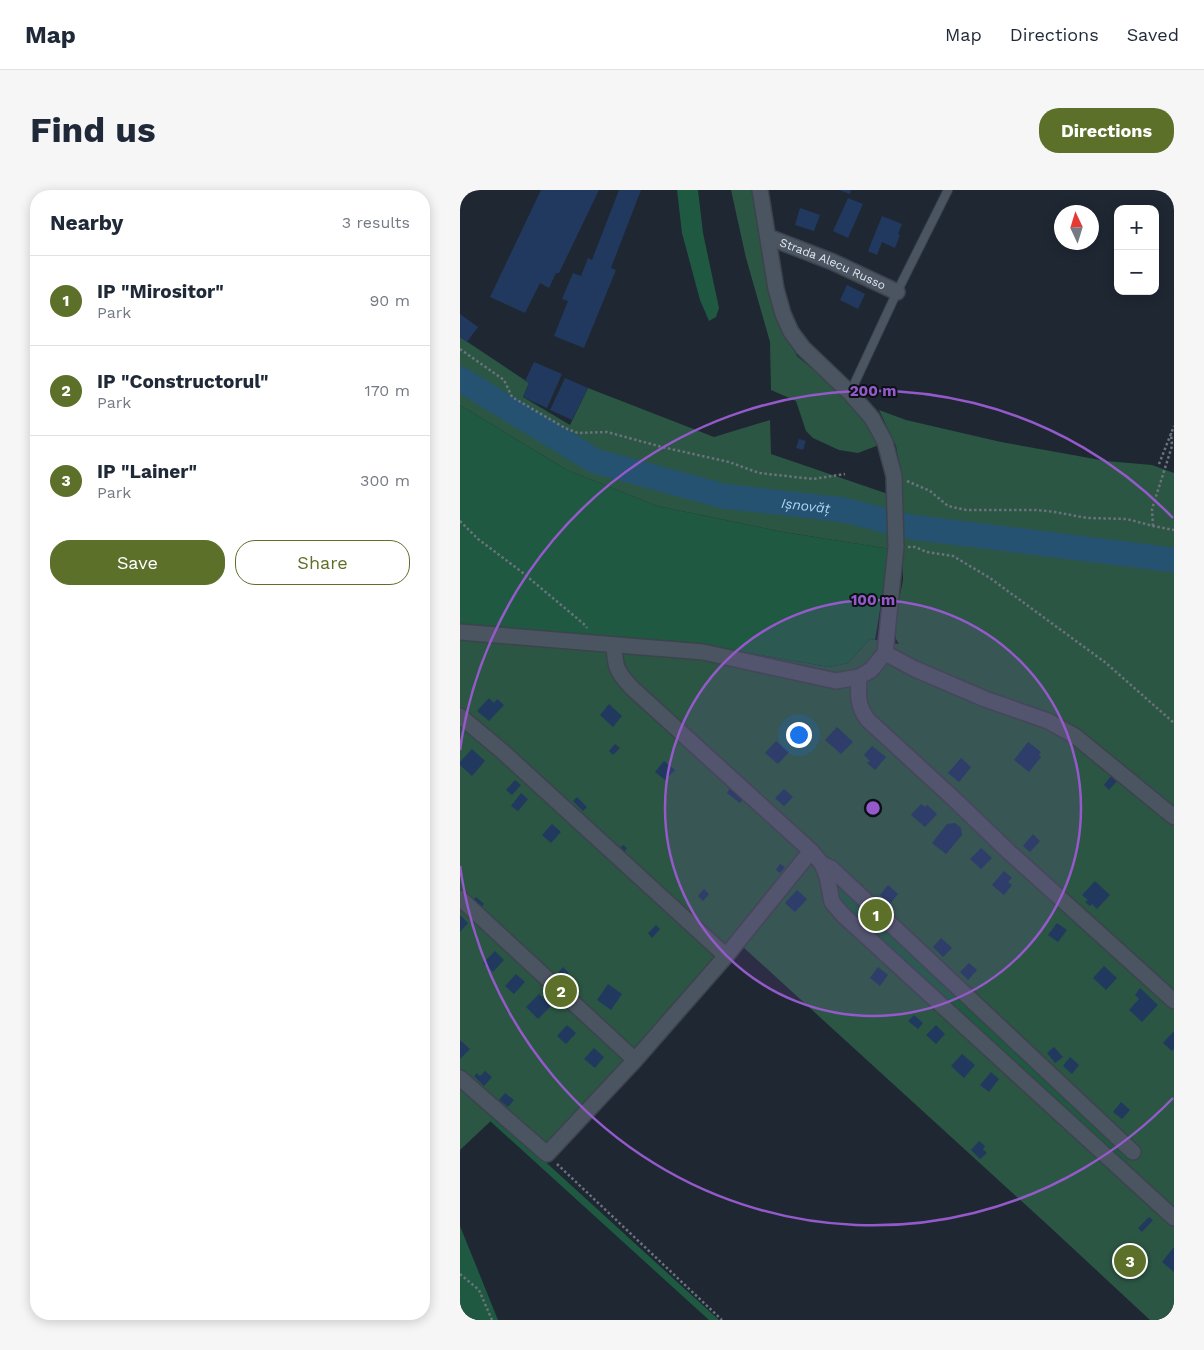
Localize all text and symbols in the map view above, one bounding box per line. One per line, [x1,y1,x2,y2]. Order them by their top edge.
text: Map [25,21,76,49]
text: Map [945,24,982,45]
text: Directions [1010,24,1099,45]
text: Saved [1127,24,1179,45]
button: Directions [1039,108,1174,153]
text: Find us [30,109,156,151]
north arrow [1054,205,1099,250]
map controls [1114,205,1159,295]
button: + [1114,205,1159,250]
text: Nearby [50,210,123,235]
text: 3 results [342,213,410,232]
street label: Strada Alecu Russo [778,235,888,293]
button: − [1114,250,1159,295]
text: IP "Mirositor" [97,280,224,303]
text: 1 [63,291,69,310]
text: 90 m [369,291,410,310]
text: Park [97,303,131,322]
text: IP "Constructorul" [97,370,269,393]
text: 2 [61,381,71,400]
text: 170 m [364,381,410,400]
text: 200 m [850,382,896,400]
text: Park [97,393,131,412]
text: IP "Lainer" [97,460,197,483]
text: 3 [61,471,71,490]
text: 300 m [360,471,410,490]
text: Park [97,483,131,502]
water label: Ișnovăț [781,495,831,516]
button: Save [50,540,225,585]
button: Share [235,540,410,585]
text: 100 m [851,591,895,609]
your location [786,722,812,748]
centre of rings [864,799,882,817]
pin: 1 [860,896,892,934]
pin: 2 [545,972,577,1010]
pin: 3 [1114,1242,1146,1280]

